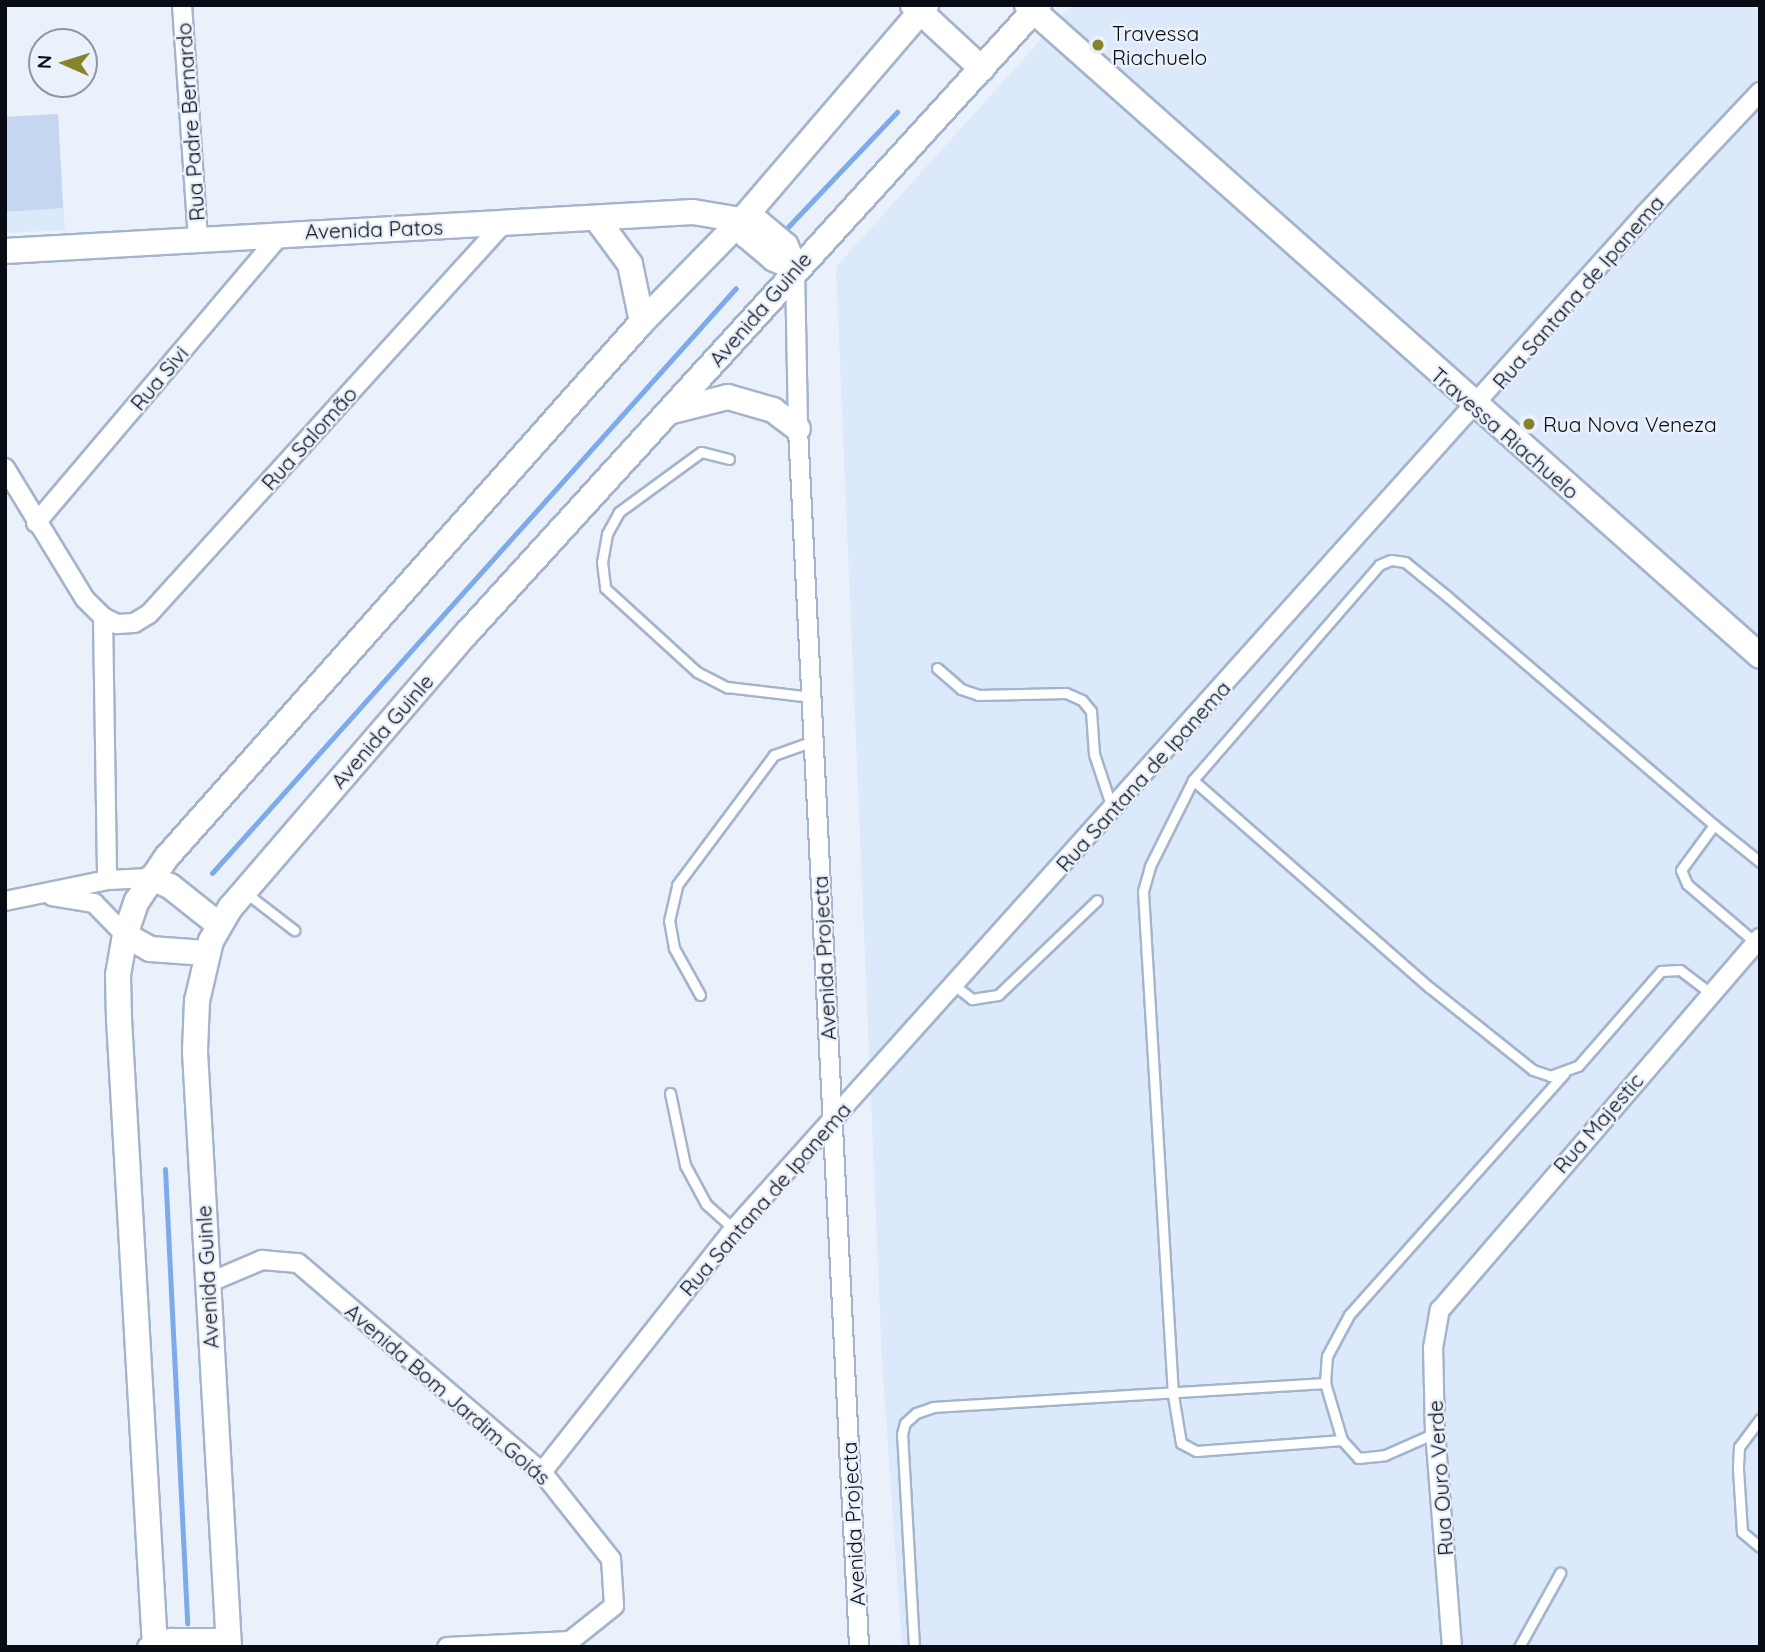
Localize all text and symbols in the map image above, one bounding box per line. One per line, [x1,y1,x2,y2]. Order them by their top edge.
place label: Travessa Riachuelo [1112,20,1207,70]
street label: Rua Padre Bernardo [170,22,210,222]
north arrow [28,28,98,98]
marker: Travessa Riachuelo [1090,37,1106,53]
text: N [32,54,56,70]
street label: Rua Santana de Ipanema [1487,190,1669,394]
street label: Avenida Patos [304,214,444,244]
street label: Avenida Guinle [703,247,817,371]
street label: Rua Sivi [125,341,193,415]
street label: Travessa Riachuelo [1426,362,1584,504]
street label: Rua Salomão [256,381,362,495]
place label: Rua Nova Veneza [1543,411,1717,437]
marker: Rua Nova Veneza [1521,416,1537,432]
street label: Avenida Guinle [325,669,439,793]
street label: Rua Santana de Ipanema [1051,675,1235,877]
street label: Avenida Projecta [807,875,841,1041]
street label: Rua Majestic [1548,1068,1648,1178]
street label: Rua Santana de Ipanema [674,1097,856,1301]
street label: Avenida Guinle [191,1205,223,1349]
street label: Avenida Bom Jardim Goiás [340,1298,556,1490]
street label: Rua Ouro Verde [1422,1399,1458,1557]
street label: Avenida Projecta [836,1441,870,1607]

